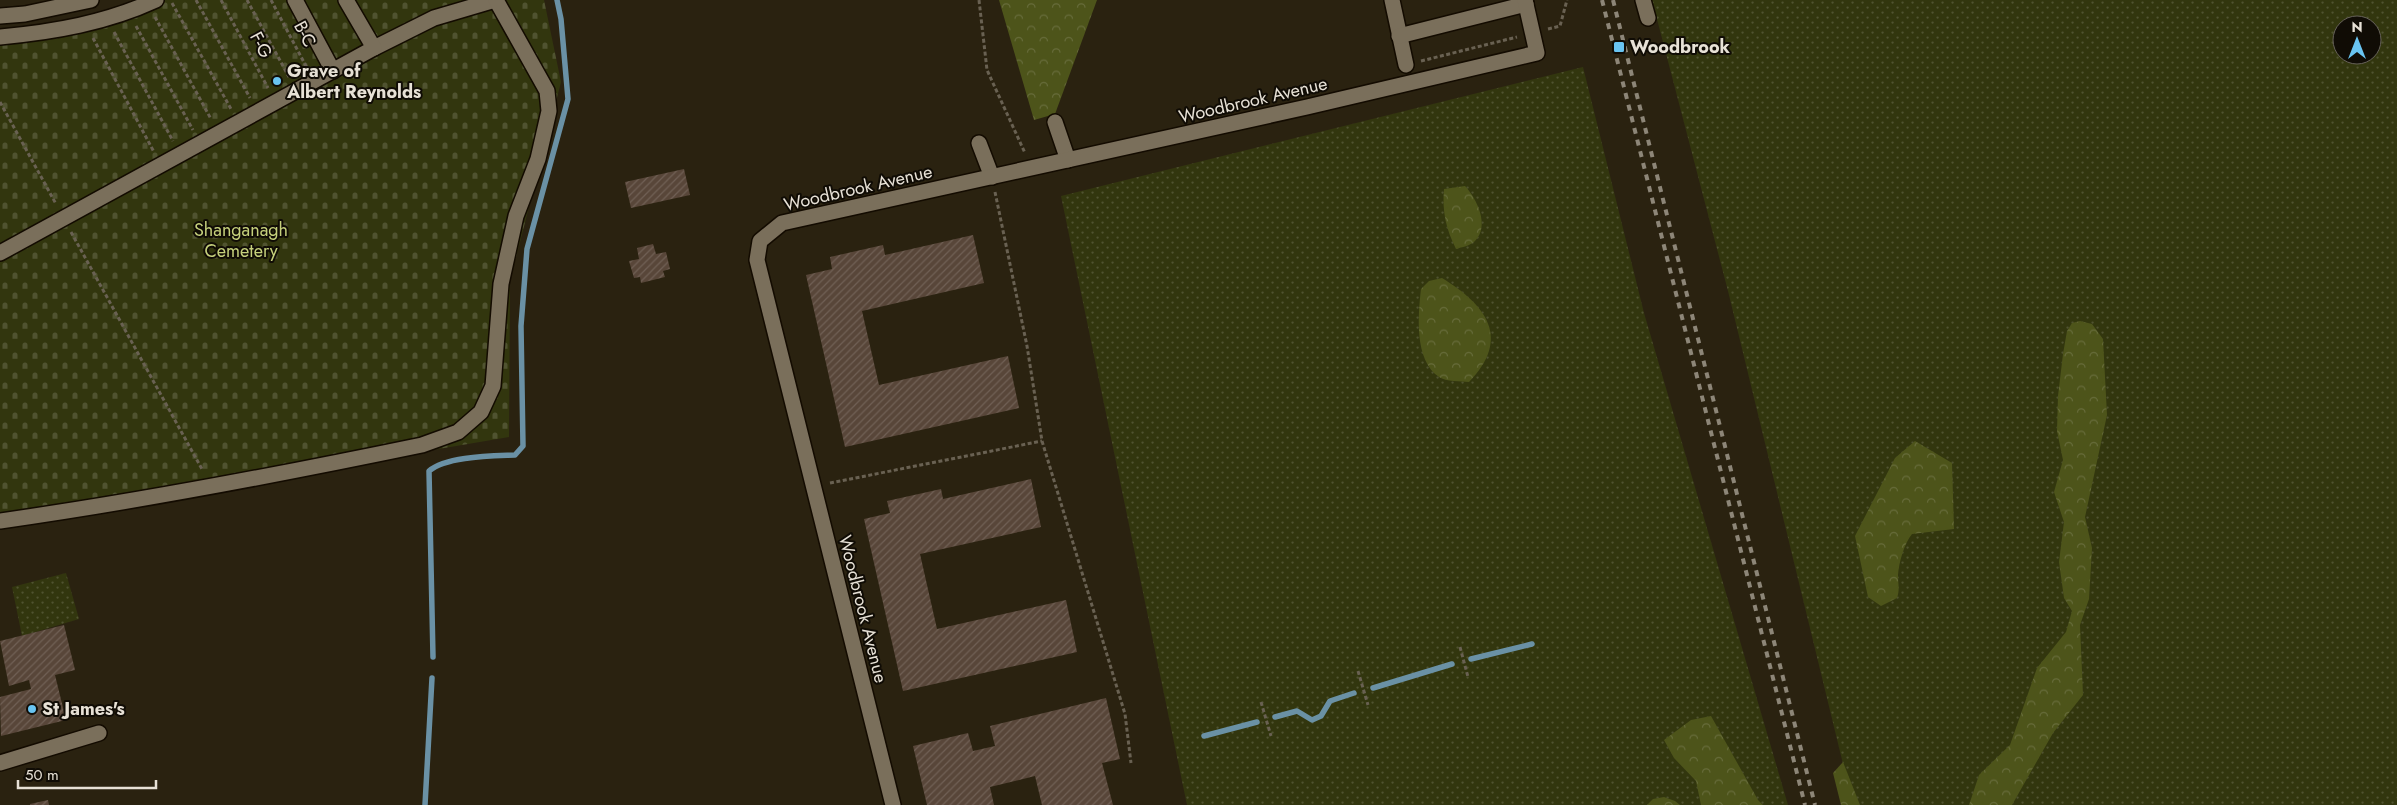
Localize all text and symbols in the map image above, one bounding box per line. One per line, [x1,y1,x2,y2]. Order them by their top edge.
north arrow [2332,15,2382,65]
street label: B-C [287,16,323,52]
text: N [2351,17,2363,37]
street label: F-G [243,27,279,63]
place label: Woodbrook [1630,34,1731,60]
marker: Woodbrook [1612,40,1626,54]
place label: Grave of Albert Reynolds [286,58,421,105]
street label: Woodbrook Avenue [1176,70,1330,130]
marker: Grave of Albert Reynolds [271,75,283,87]
street label: Woodbrook Avenue [781,158,935,218]
park label: Shanganagh Cemetery [194,217,288,264]
street label: Woodbrook Avenue [832,532,894,686]
place label: St James's [42,696,125,722]
marker: St James's [26,703,38,715]
scale bar [18,758,155,790]
text: 50 m [25,764,59,786]

